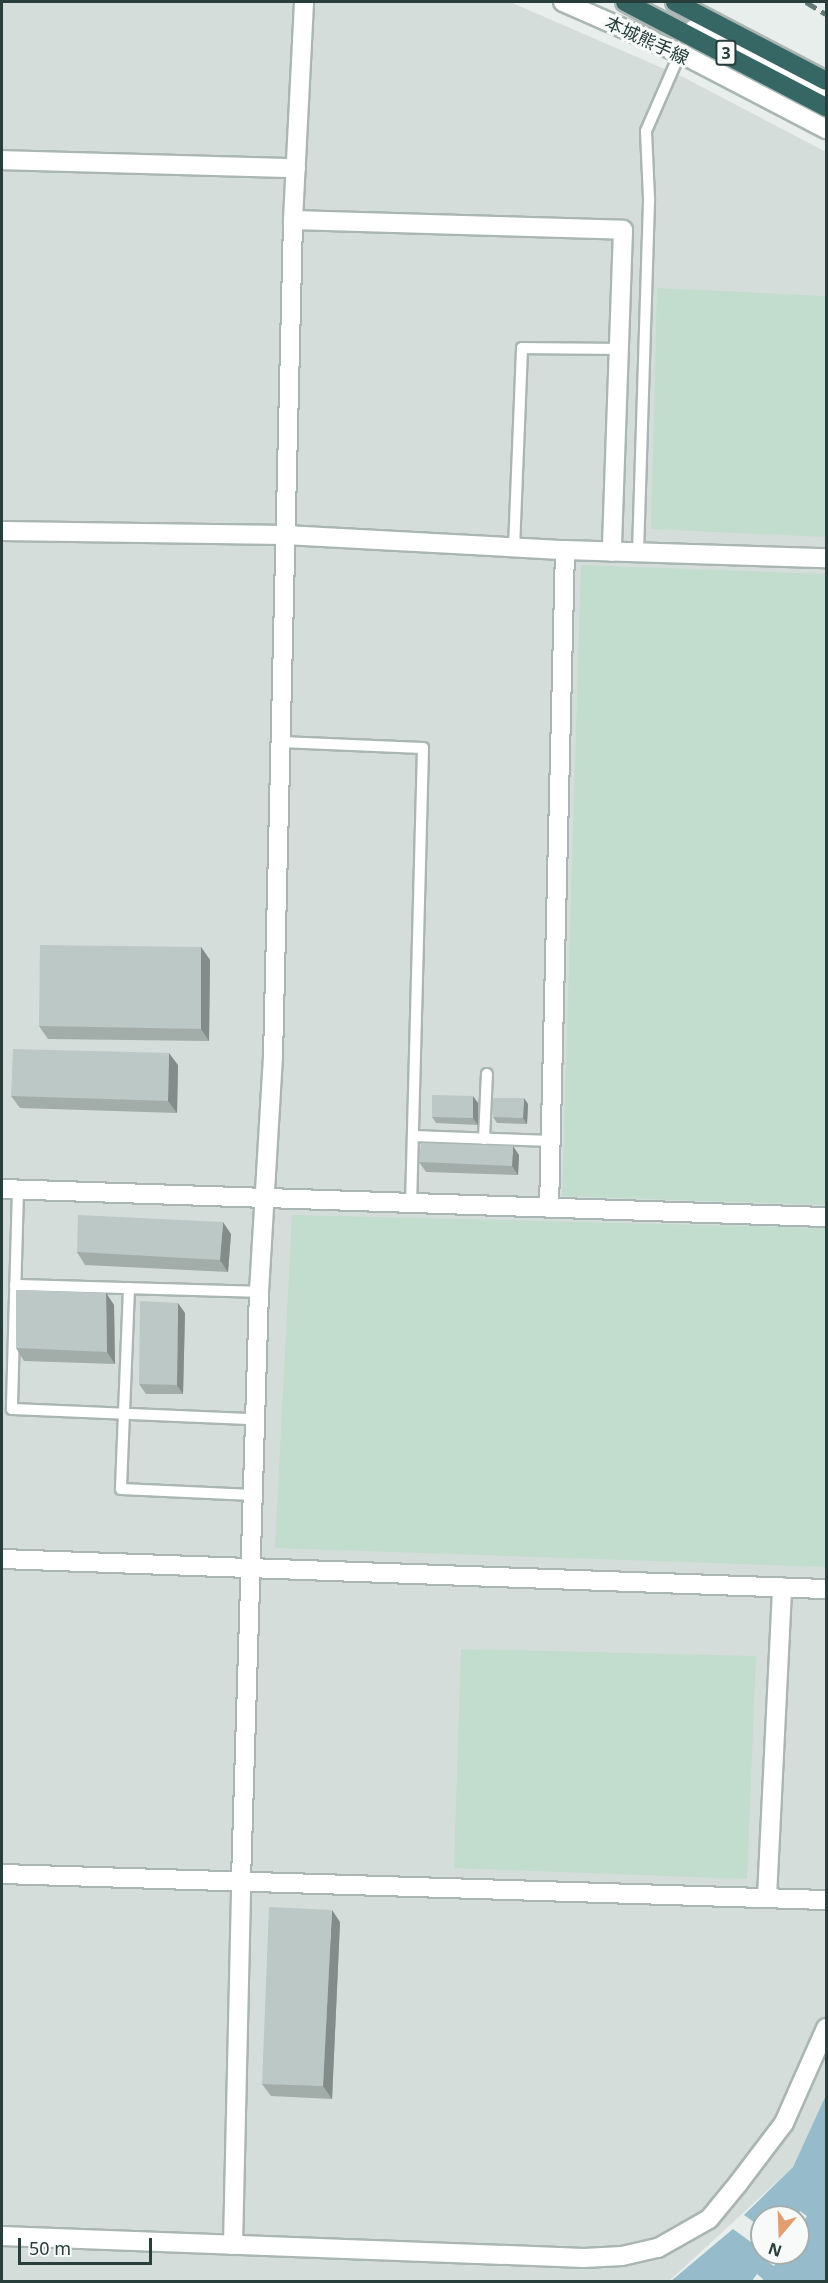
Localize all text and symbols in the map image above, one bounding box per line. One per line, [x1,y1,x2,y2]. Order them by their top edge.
street label: 本城熊手線 [602,11,692,69]
road number: 3 [714,40,738,66]
north arrow [750,2205,810,2265]
scale bar [21,2226,154,2264]
text: 50 m [29,2236,71,2260]
text: N [765,2238,785,2263]

